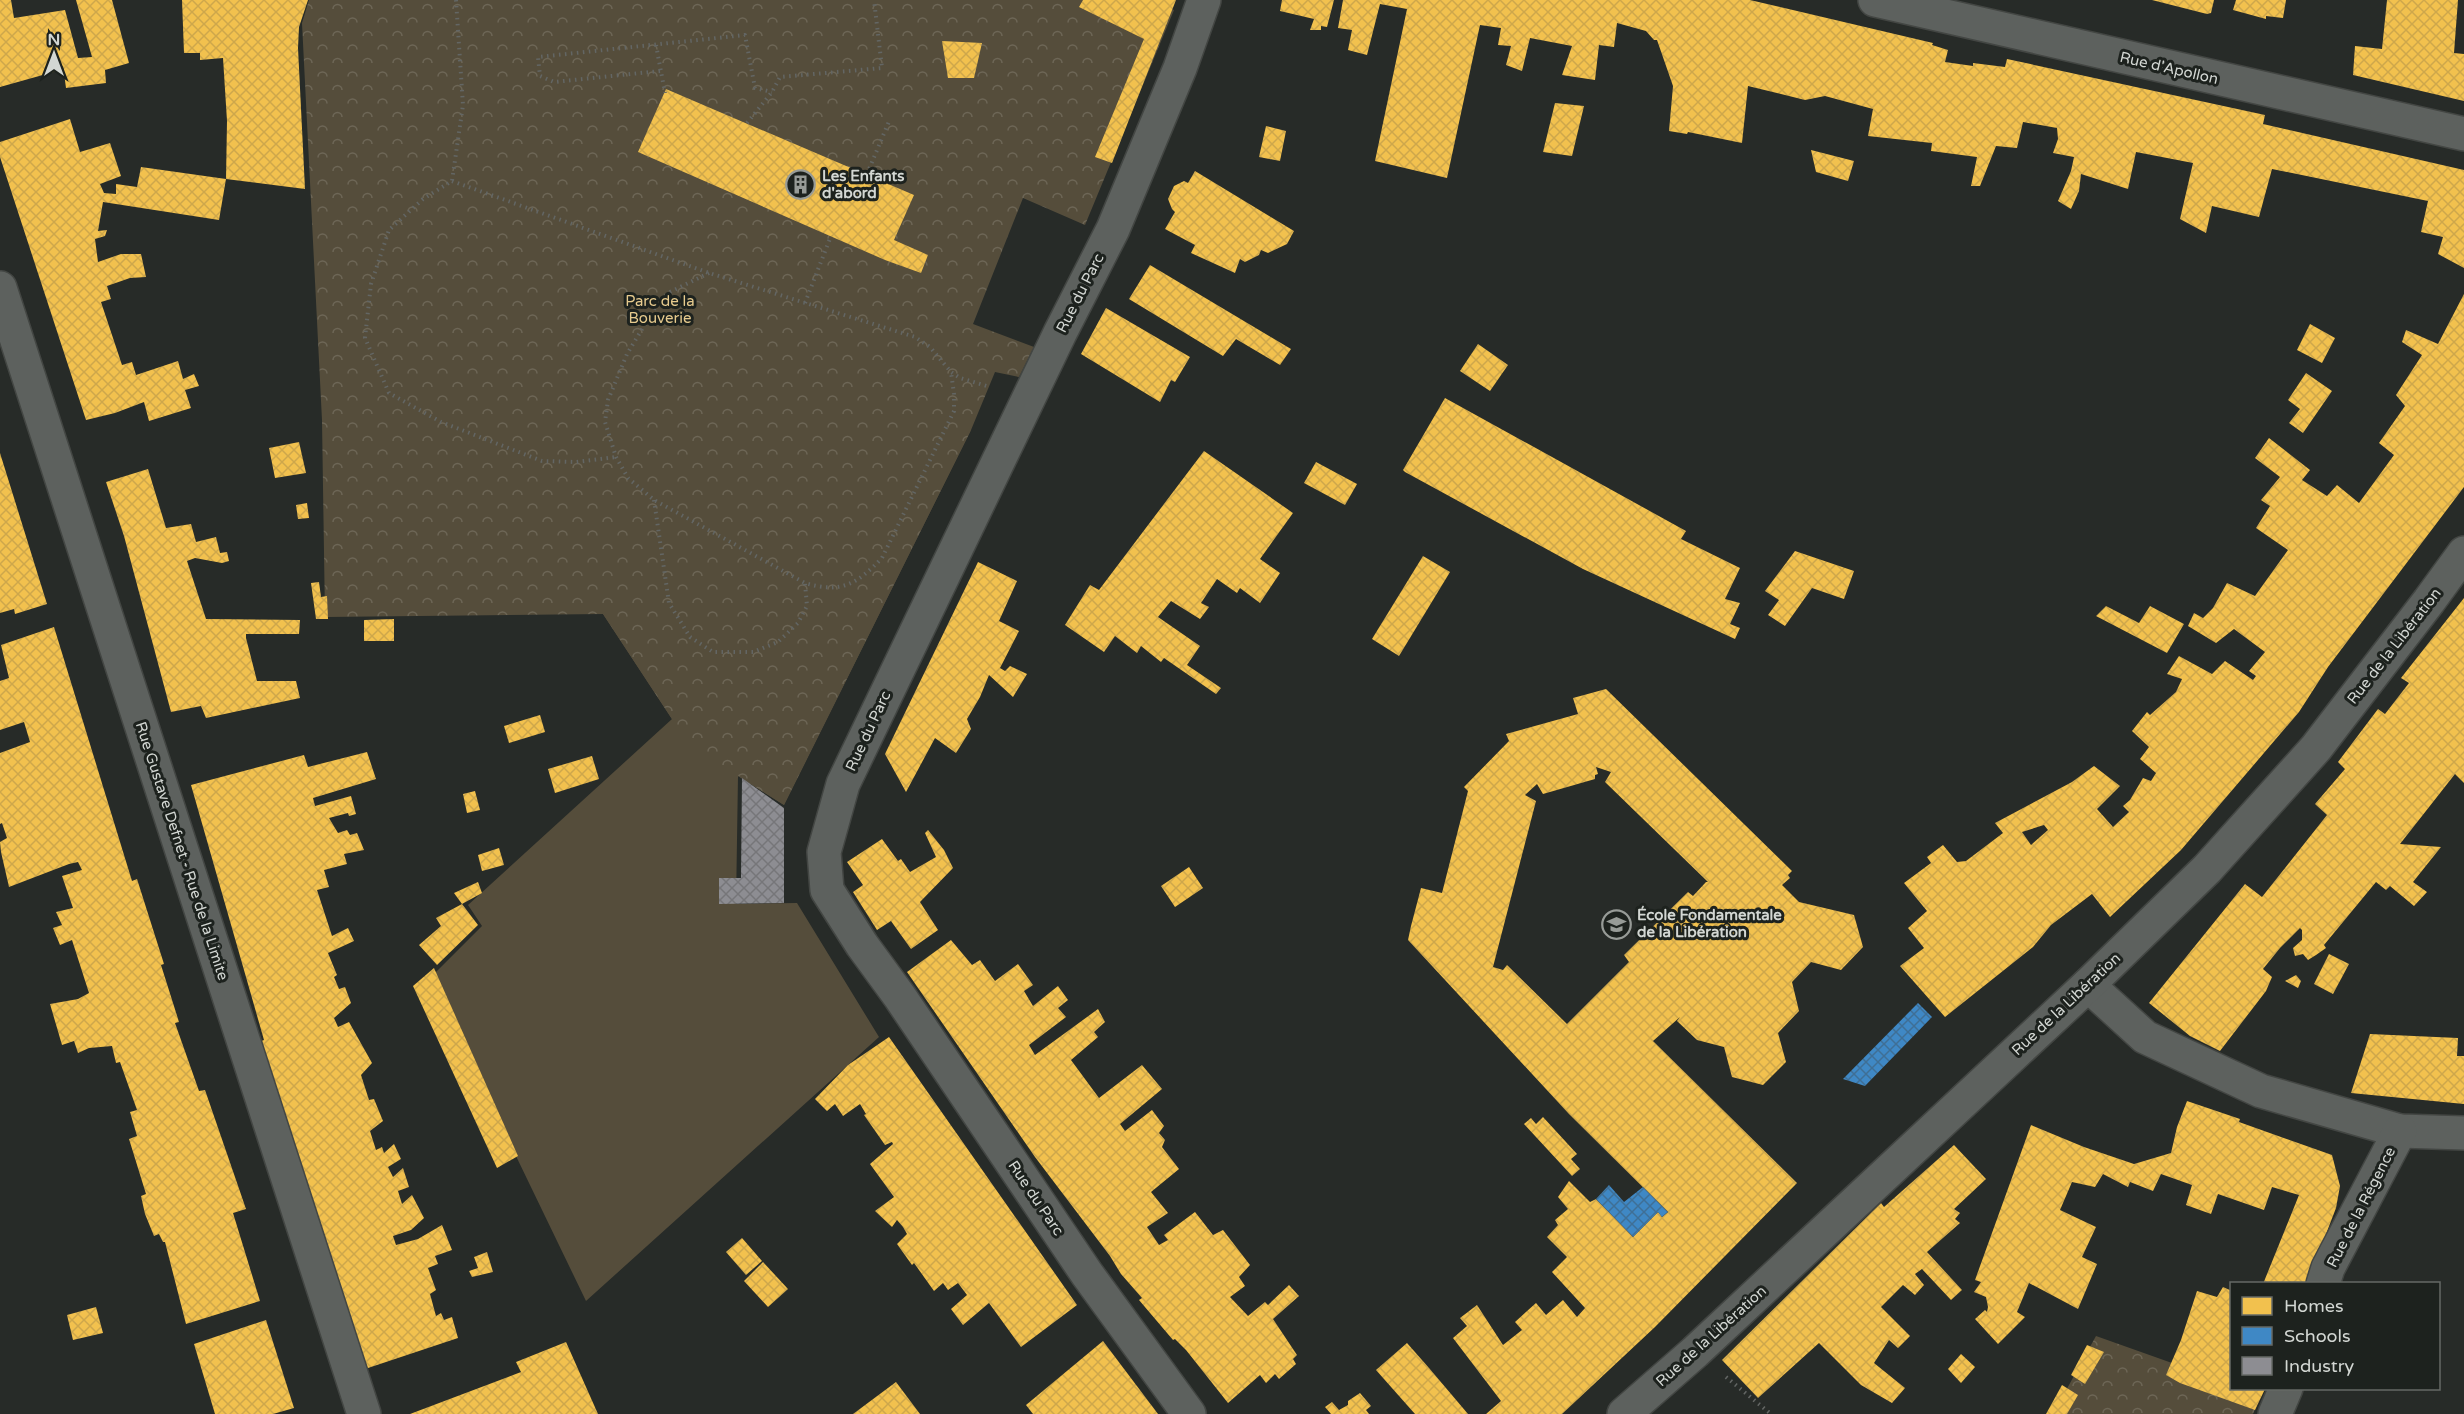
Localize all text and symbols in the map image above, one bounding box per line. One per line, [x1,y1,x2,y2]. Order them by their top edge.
north arrow [24,24,84,84]
text: N [48,30,60,50]
street label: Rue d'Apollon [2118,48,2220,88]
place label: Les Enfants d'abord [822,167,904,202]
building icon: Les Enfants d'abord [785,169,817,201]
street label: Rue du Parc [1052,250,1108,336]
park label: Parc de la Bouverie [625,292,695,327]
street label: Rue de la Libération [2343,584,2445,708]
street label: Rue du Parc [842,688,894,774]
street label: Rue Gustave Defnet - Rue de la Limite [132,719,232,983]
place label: École Fondamentale de la Libération [1637,905,1782,941]
school or university icon: École Fondamentale de la Libération [1600,908,1632,940]
street label: Rue de la Libération [2008,949,2124,1059]
street label: Rue de la Régence [2323,1144,2399,1270]
street label: Rue du Parc [1004,1157,1068,1239]
street label: Rue de la Libération [1652,1282,1770,1390]
legend [2230,1282,2440,1390]
text: Homes [2284,1295,2344,1317]
text: Schools [2284,1325,2351,1347]
text: Industry [2284,1355,2355,1377]

